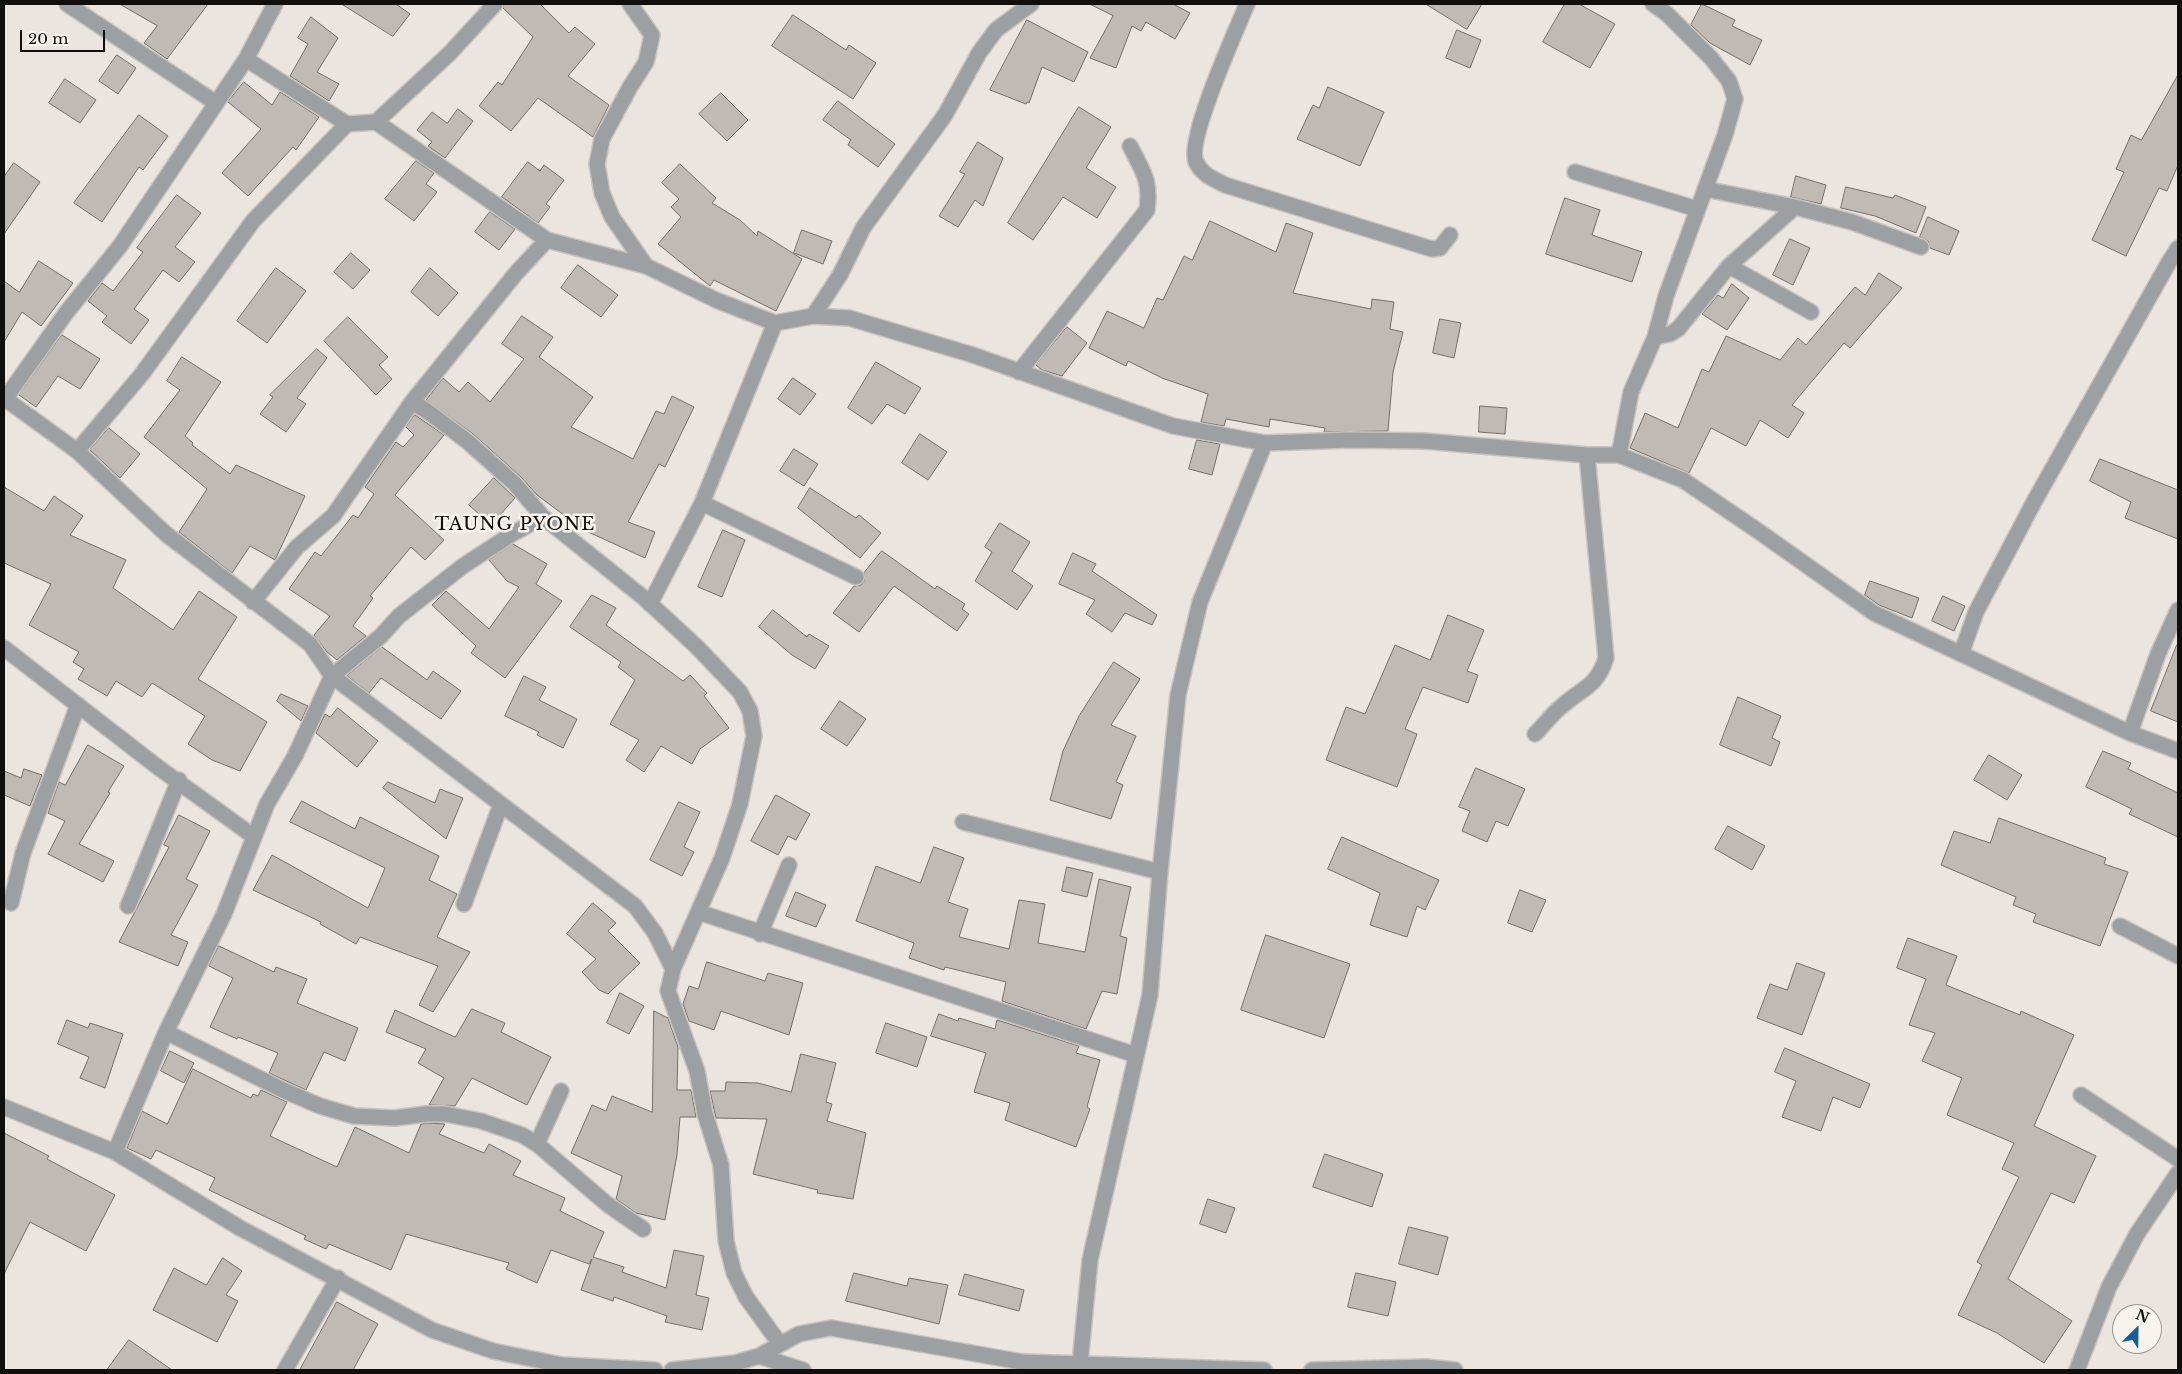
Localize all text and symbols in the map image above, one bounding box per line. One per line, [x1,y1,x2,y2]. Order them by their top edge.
scale bar [22,20,108,52]
text: 20 m [28,29,68,48]
district label: TAUNG PYONE [433,514,597,536]
north arrow [2112,1304,2162,1354]
text: N [2133,1305,2152,1327]

